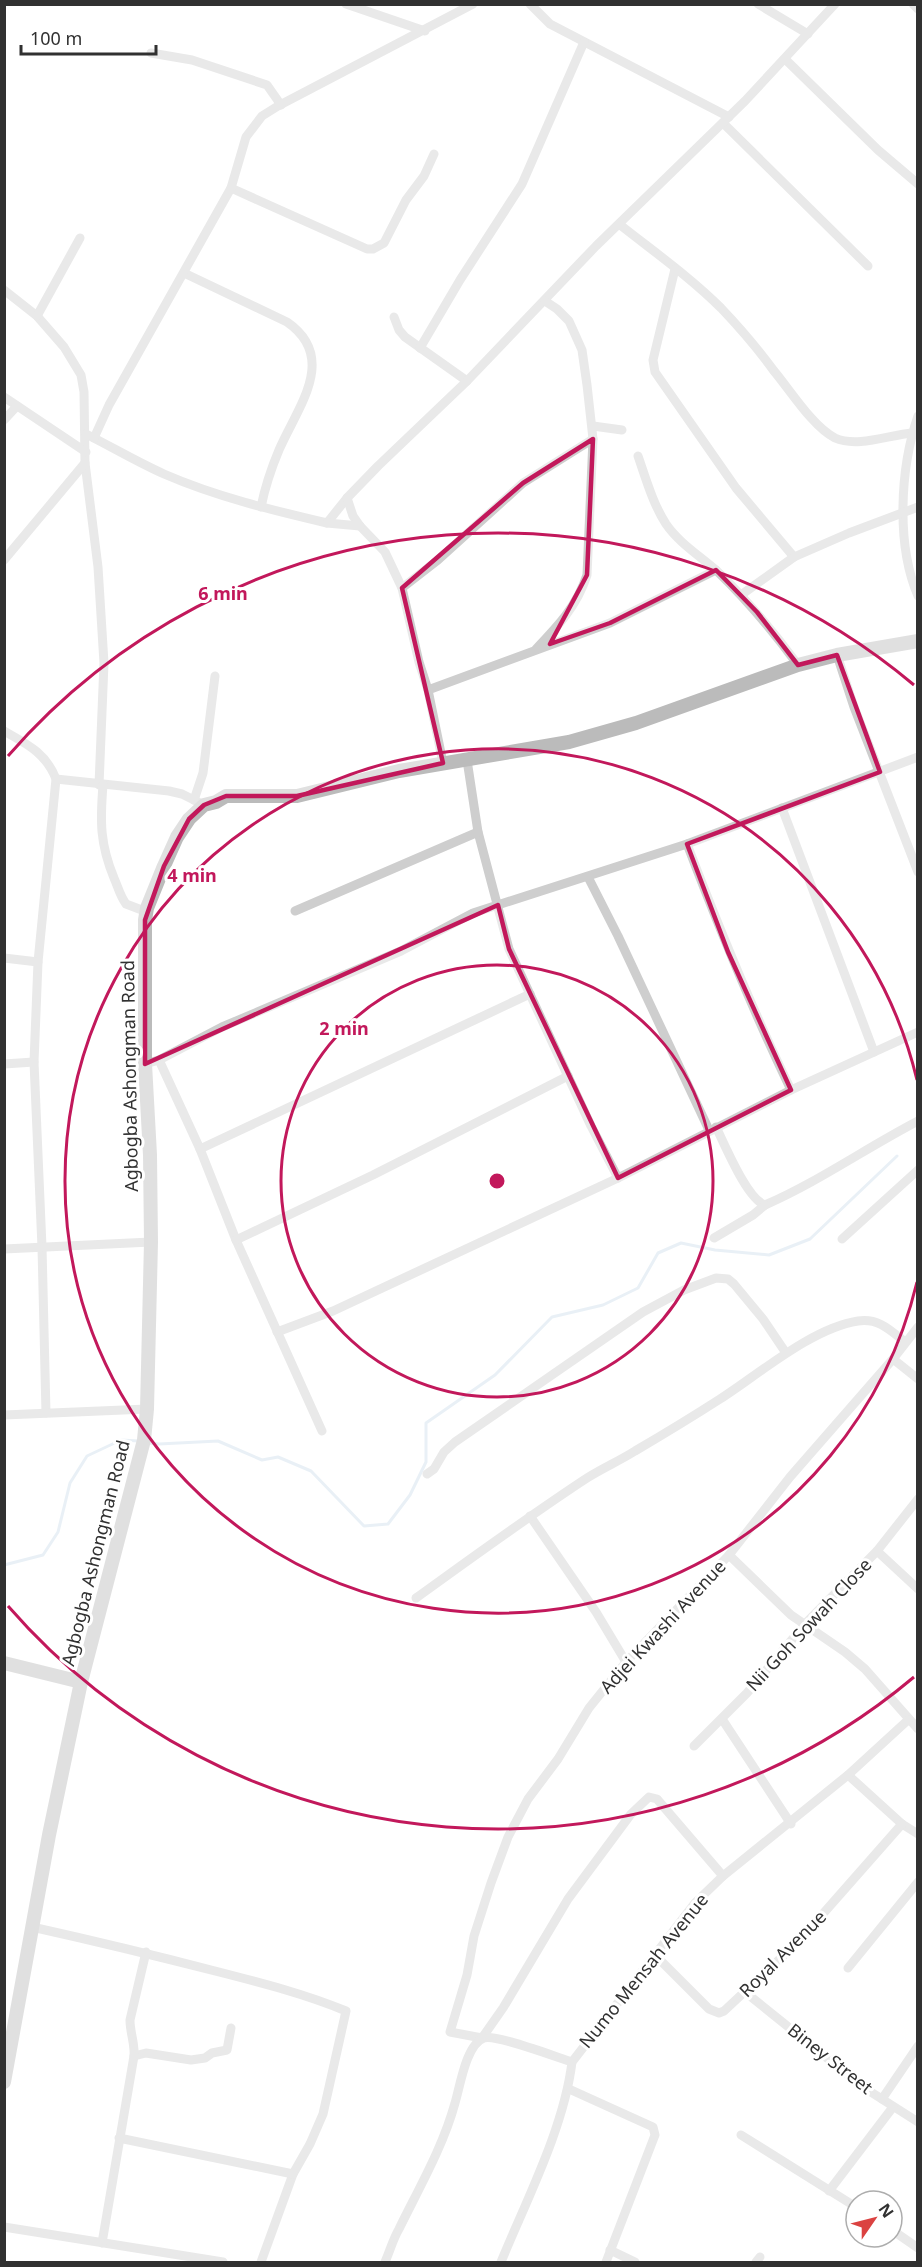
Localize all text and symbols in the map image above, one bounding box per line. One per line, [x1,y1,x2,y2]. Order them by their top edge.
scale bar [21,18,156,56]
text: 100 m [30,26,82,50]
text: 6 min [198,581,248,605]
text: 4 min [167,863,217,887]
street label: Agbogba Ashongman Road [115,960,143,1192]
text: 2 min [319,1016,369,1040]
centre of rings [487,1171,507,1191]
street label: Agbogba Ashongman Road [55,1437,135,1668]
street label: Nii Goh Sowah Close [740,1553,876,1696]
street label: Adjei Kwashi Avenue [594,1554,731,1698]
street label: Numo Mensah Avenue [573,1888,713,2053]
street label: Royal Avenue [734,1905,831,2002]
street label: Biney Street [783,2018,878,2099]
north arrow [844,2189,904,2249]
text: N [874,2199,899,2222]

